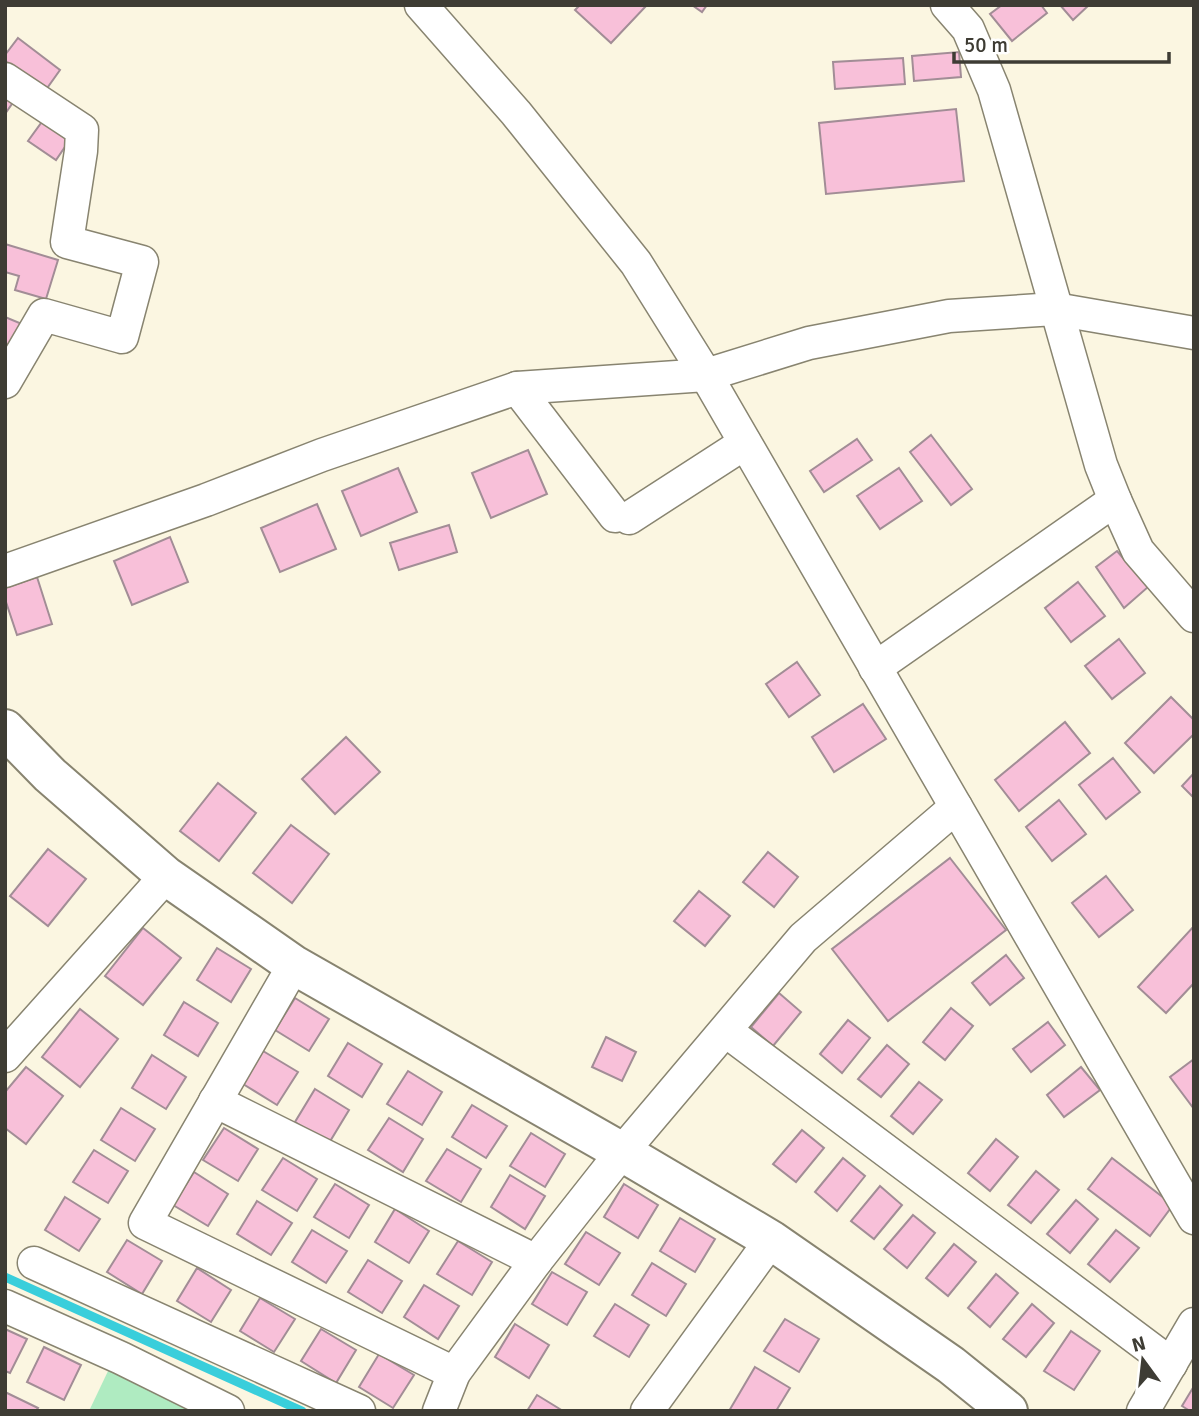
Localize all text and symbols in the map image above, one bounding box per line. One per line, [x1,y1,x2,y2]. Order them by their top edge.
scale bar [954,21,1169,65]
text: 50 m [964,32,1008,58]
north arrow [1108,1325,1178,1395]
text: N [1129,1331,1148,1358]

